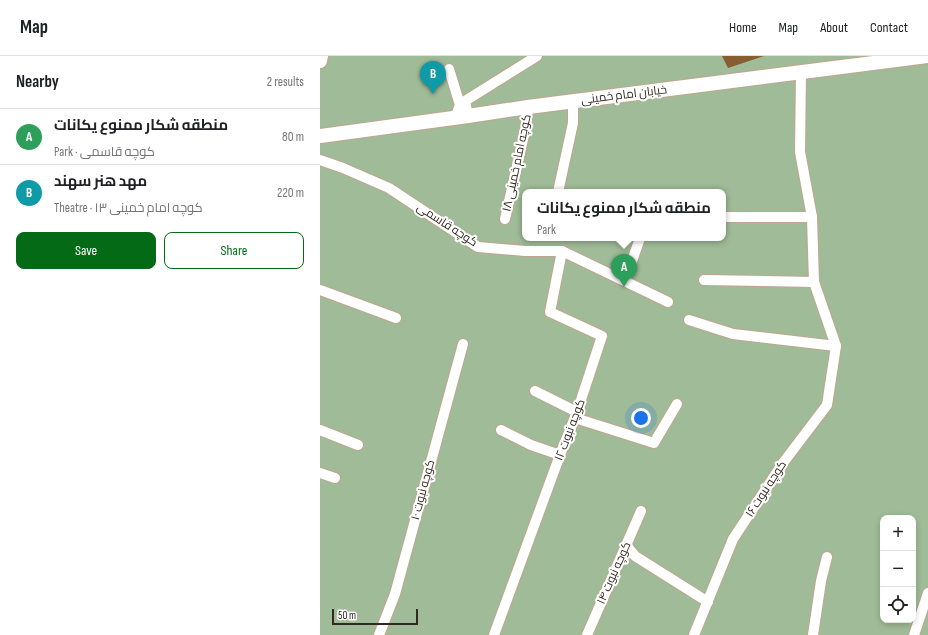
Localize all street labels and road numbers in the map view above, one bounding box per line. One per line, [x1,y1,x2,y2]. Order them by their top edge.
street label: خیابان امام خمینی [580,82,668,108]
street label: کوچه امام خمینی ۱۸ [499,113,536,213]
street label: کوچه قاسمی [413,200,480,251]
street label: کوچه نبوت ۱۲ [551,397,590,463]
street label: کوچه نبوت ۱۰ [408,458,439,522]
street label: کوچه نبوت ۱۶ [742,458,791,521]
street label: کوچه نبوت ۱۴ [594,539,635,607]

